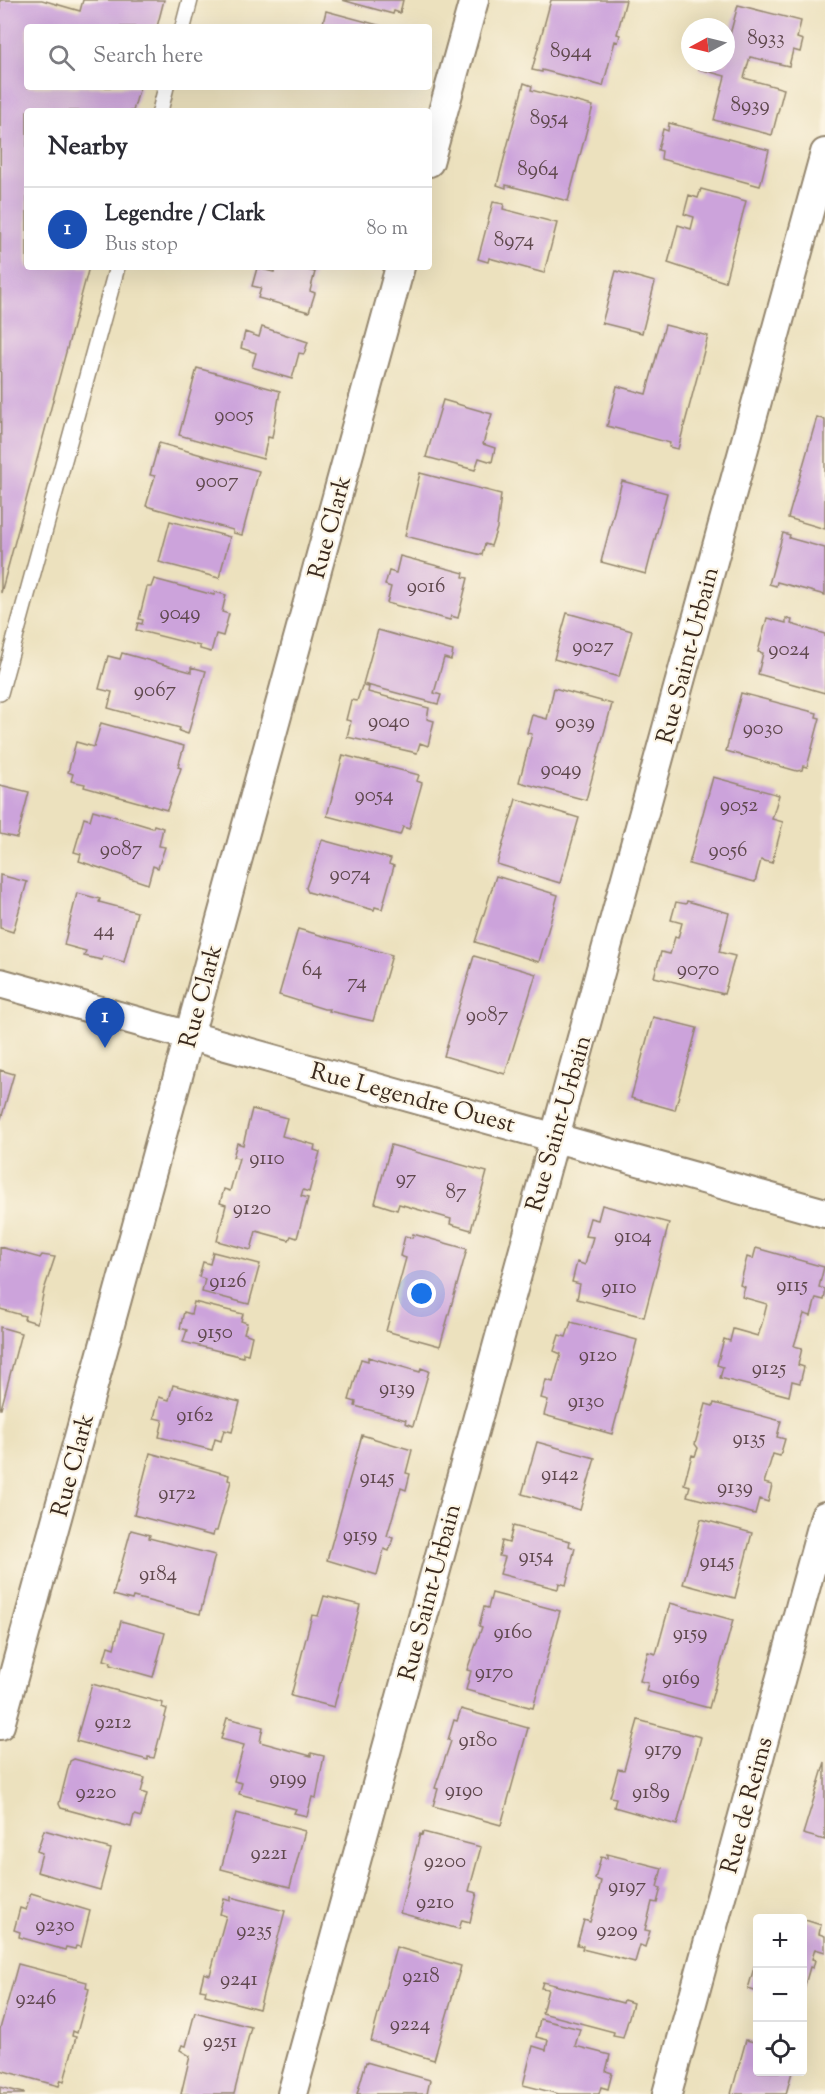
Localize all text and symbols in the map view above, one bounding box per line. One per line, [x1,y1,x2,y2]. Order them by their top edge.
north arrow [681,18,735,72]
search box [24,24,432,90]
house number: 8933 [747,24,785,54]
house number: 8944 [550,37,592,67]
icon: search [45,41,78,74]
text: Search here [93,41,203,73]
house number: 8939 [730,91,770,121]
house number: 8954 [530,104,568,134]
text: Nearby [48,129,128,166]
house number: 8964 [517,155,559,185]
text: Legendre / Clark [105,199,265,231]
text: 1 [64,215,71,244]
text: 80 m [367,215,408,244]
house number: 8974 [494,226,534,256]
text: Bus stop [105,231,178,260]
house number: 9005 [214,401,254,431]
house number: 9007 [196,467,239,497]
street label: Rue Clark [301,472,361,583]
street label: Rue Saint-Urbain [649,563,729,748]
house number: 9016 [407,572,445,602]
house number: 9049 [160,599,200,629]
house number: 9027 [572,632,614,662]
house number: 9024 [768,635,810,665]
house number: 9067 [134,676,177,706]
house number: 9040 [368,707,410,737]
house number: 9039 [555,708,595,738]
house number: 9030 [743,714,783,744]
house number: 9049 [541,755,581,785]
house number: 9054 [354,781,394,811]
house number: 9052 [720,791,758,821]
house number: 9087 [100,835,143,865]
house number: 9056 [709,836,747,866]
house number: 9074 [330,860,371,890]
house number: 44 [93,916,115,946]
street label: Rue Clark [172,941,232,1052]
house number: 64 [302,955,322,985]
house number: 9070 [677,955,719,985]
house number: 74 [347,968,367,998]
pin: 1 [86,998,124,1048]
house number: 9087 [466,1001,509,1031]
street label: Rue Saint-Urbain [519,1031,601,1216]
street label: Rue Legendre Ouest [306,1055,519,1143]
house number: 9110 [249,1144,285,1174]
house number: 97 [396,1164,417,1194]
house number: 87 [445,1178,467,1208]
house number: 9120 [233,1194,271,1224]
house number: 9104 [614,1222,652,1252]
house number: 9126 [209,1267,247,1297]
house number: 9115 [776,1271,808,1301]
house number: 9110 [601,1273,637,1303]
your location [407,1279,436,1308]
house number: 9150 [197,1318,233,1348]
house number: 9120 [579,1341,617,1371]
house number: 9125 [752,1354,786,1384]
house number: 9139 [379,1374,415,1404]
house number: 9130 [568,1387,604,1417]
house number: 9162 [176,1401,214,1431]
street label: Rue Clark [44,1410,104,1521]
house number: 9135 [732,1424,766,1454]
house number: 9142 [541,1460,579,1490]
house number: 9145 [359,1463,395,1493]
house number: 9139 [717,1473,753,1503]
house number: 9172 [158,1479,196,1509]
street label: Rue Saint-Urbain [391,1500,471,1685]
house number: 9159 [343,1521,377,1551]
house number: 9154 [518,1542,554,1572]
house number: 9145 [699,1547,735,1577]
house number: 9184 [139,1560,177,1590]
house number: 9160 [494,1618,532,1648]
house number: 9159 [673,1619,707,1649]
house number: 9170 [475,1658,513,1688]
house number: 9169 [662,1664,700,1694]
house number: 9212 [94,1708,132,1738]
house number: 9180 [459,1726,497,1756]
street label: Rue de Reims [713,1733,782,1878]
house number: 9179 [644,1735,682,1765]
house number: 9199 [269,1764,307,1794]
house number: 9190 [445,1776,483,1806]
house number: 9220 [76,1778,116,1808]
house number: 9189 [632,1778,670,1808]
house number: 9221 [250,1839,288,1869]
house number: 9200 [424,1847,466,1877]
house number: 9197 [608,1872,646,1902]
house number: 9210 [416,1888,454,1918]
house number: 9230 [35,1911,75,1941]
map controls [753,1914,807,2076]
button: + [753,1914,807,1968]
house number: 9235 [236,1916,272,1946]
house number: 9209 [596,1916,638,1946]
house number: 9218 [402,1962,440,1992]
house number: 9241 [220,1965,258,1995]
button: − [753,1968,807,2022]
house number: 9246 [16,1984,56,2014]
house number: 9224 [390,2010,430,2040]
button: locate [753,2022,807,2076]
house number: 9251 [203,2027,237,2057]

